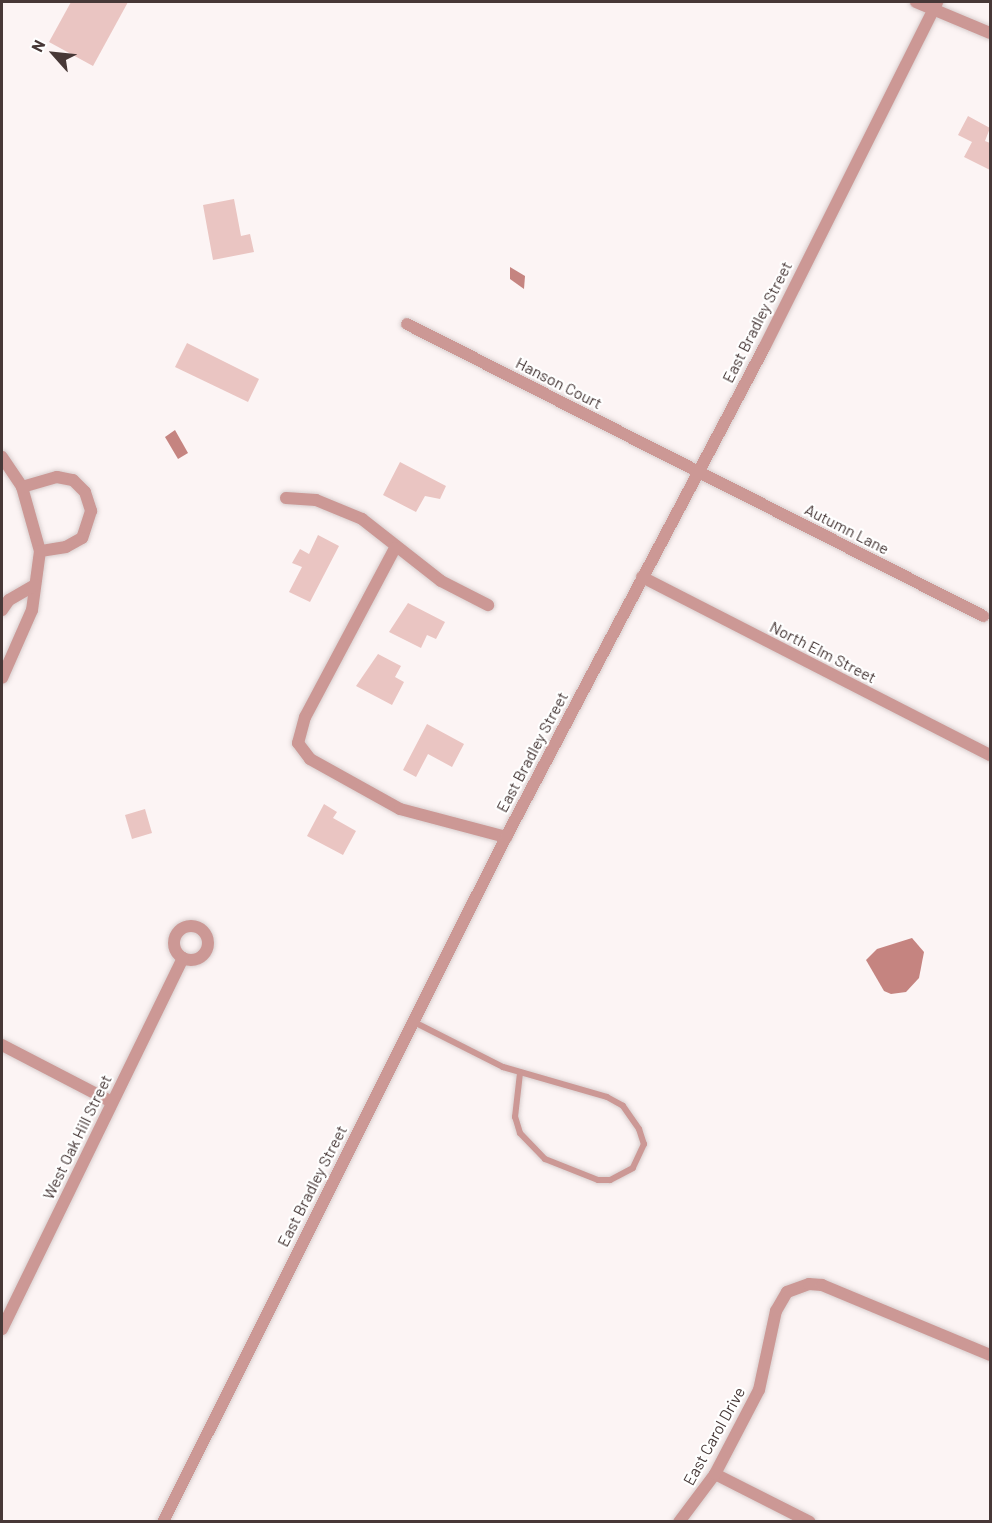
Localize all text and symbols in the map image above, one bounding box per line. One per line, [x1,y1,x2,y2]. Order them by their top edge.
north arrow [24,24,84,84]
text: N [27,37,48,55]
street label: East Bradley Street [718,258,796,386]
street label: Hanson Court [513,353,605,413]
street label: Autumn Lane [802,500,892,558]
street label: North Elm Street [767,617,879,687]
street label: East Bradley Street [492,689,572,815]
street label: West Oak Hill Street [38,1072,116,1202]
street label: East Bradley Street [273,1122,351,1250]
street label: East Carol Drive [679,1384,749,1488]

